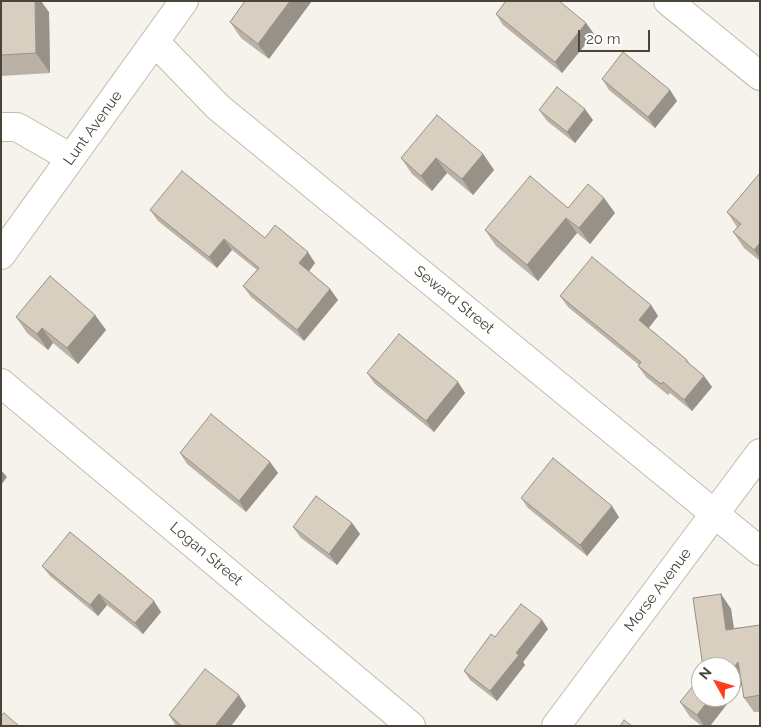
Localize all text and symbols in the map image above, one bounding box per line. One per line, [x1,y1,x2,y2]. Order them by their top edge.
scale bar [581,20,654,52]
text: 20 m [586,30,621,48]
street label: Lunt Avenue [60,87,126,169]
street label: Seward Street [410,262,498,338]
street label: Logan Street [166,518,246,590]
street label: Morse Avenue [621,545,695,635]
north arrow [691,657,741,707]
text: N [696,664,715,682]

